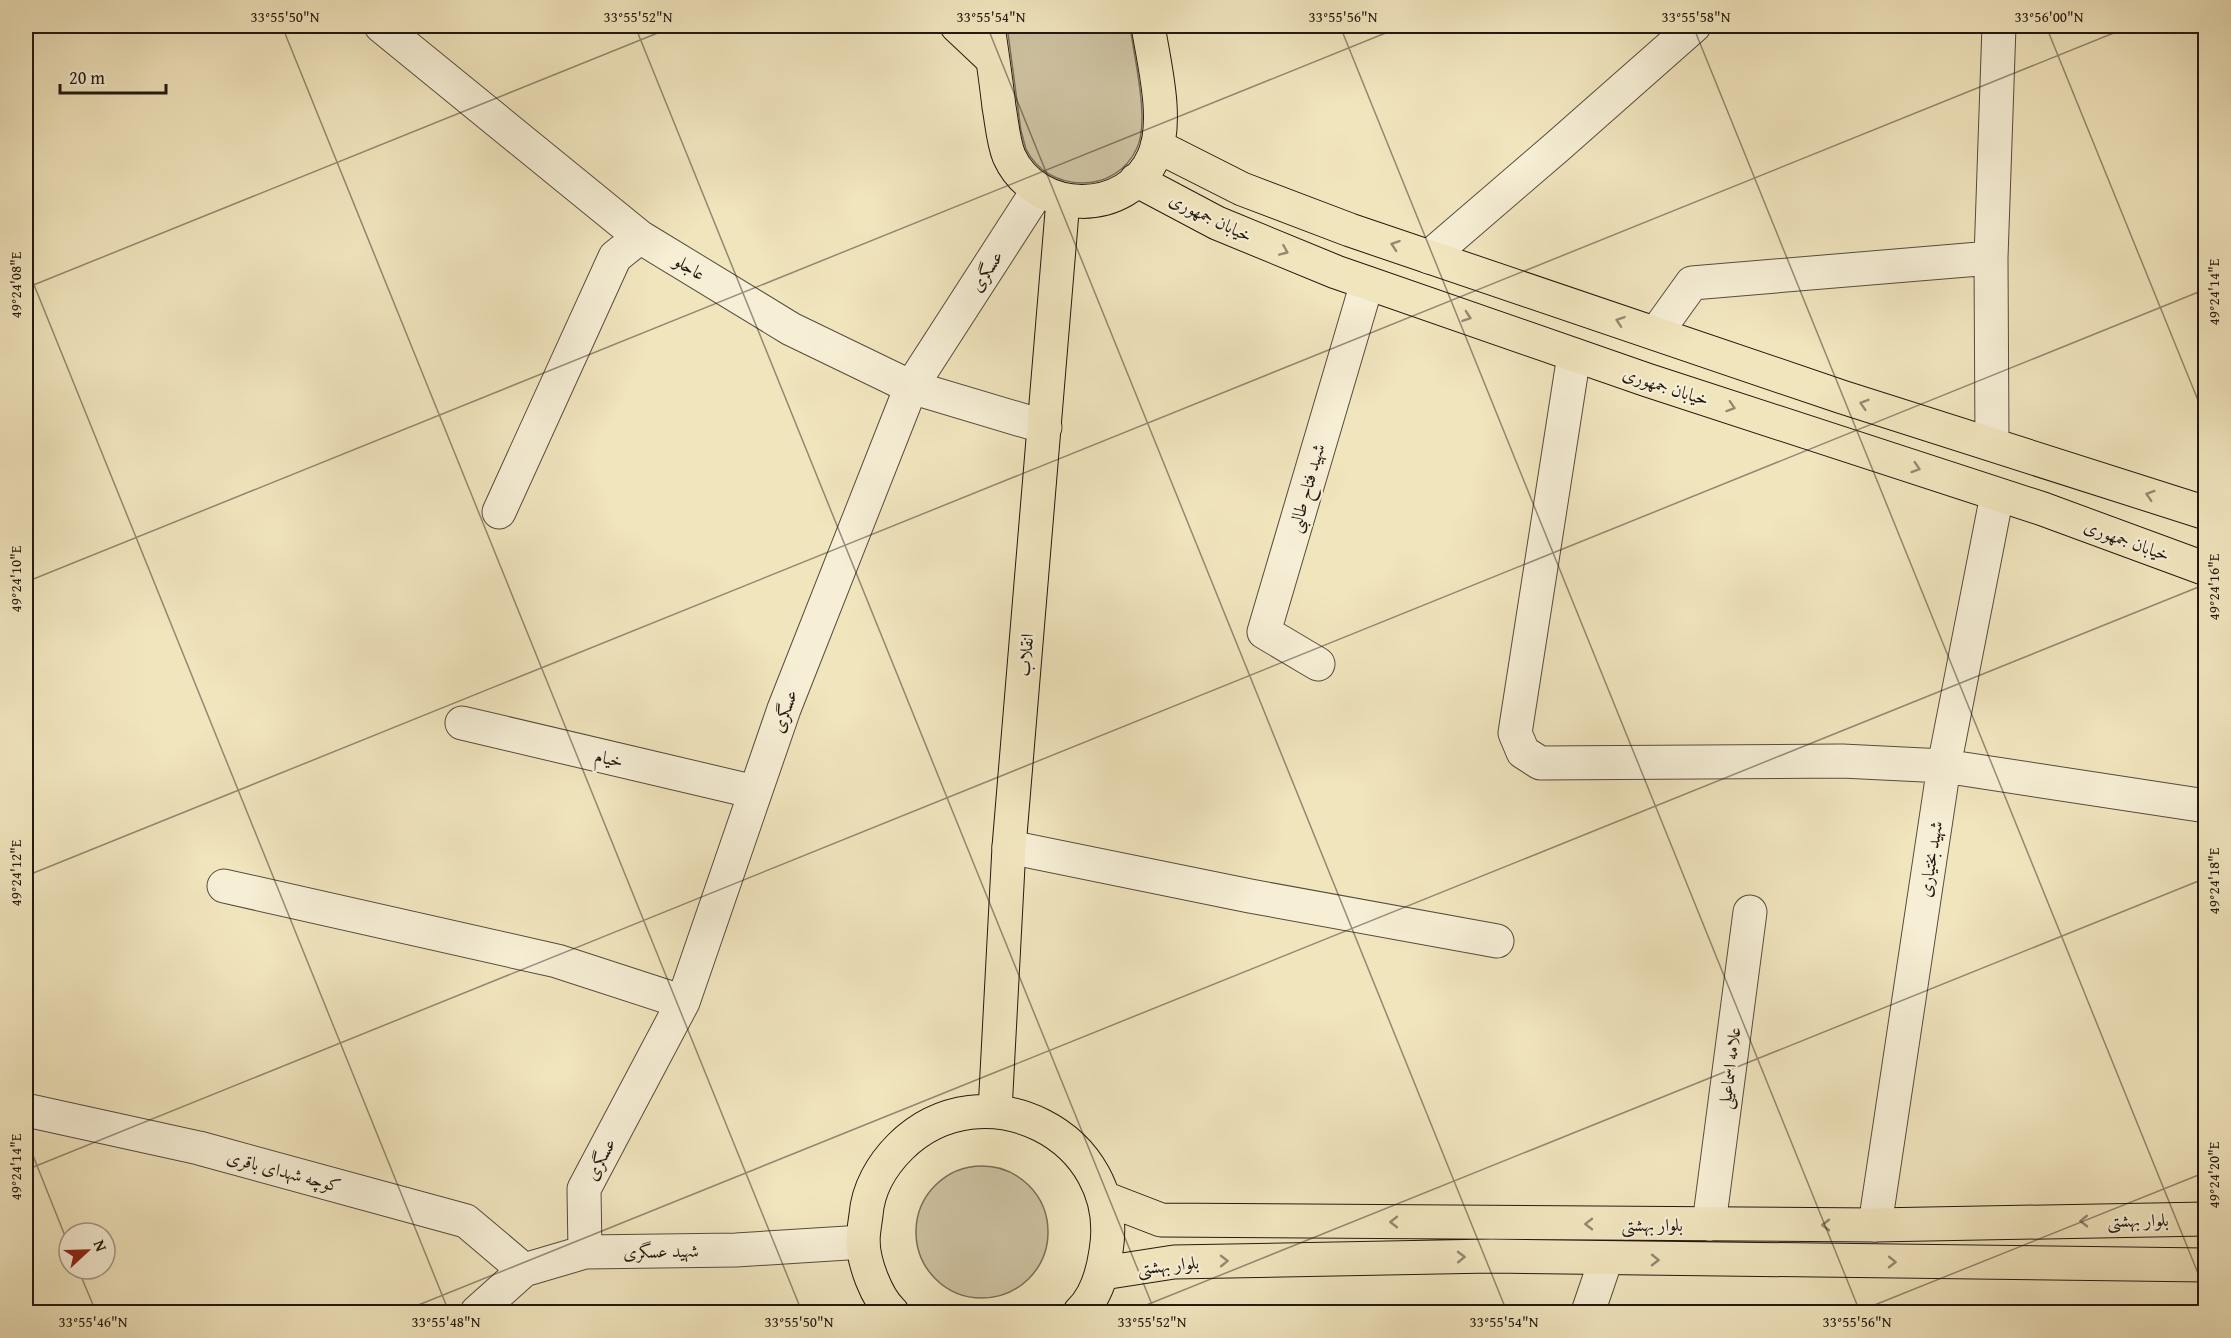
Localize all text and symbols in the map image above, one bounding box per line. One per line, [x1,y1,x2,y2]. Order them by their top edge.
text: 33°55'50"N [251,6,320,27]
text: 33°55'52"N [604,6,673,27]
text: 33°55'54"N [957,6,1026,27]
text: 33°55'56"N [1309,6,1378,27]
text: 33°55'58"N [1662,6,1731,27]
text: 33°56'00"N [2015,6,2084,27]
scale bar [60,57,166,95]
text: 20 m [69,64,105,91]
street label: خیابان جمهوری [1165,185,1257,249]
one-way arrow [1390,240,1401,253]
one-way arrow [1277,244,1288,256]
street label: عسگری [963,245,1009,297]
street label: عاجلو [667,246,711,287]
text: 49°24'08"E [5,251,26,318]
text: 49°24'14"E [2203,258,2224,325]
one-way arrow [1461,310,1472,323]
one-way arrow [1615,315,1626,328]
street label: خیابان جمهوری [1619,359,1713,413]
one-way arrow [1859,399,1870,411]
one-way arrow [1725,400,1736,412]
street label: شهید فتاح طالبی [1280,440,1334,537]
one-way arrow [1910,461,1921,473]
one-way arrow [2145,489,2156,502]
street label: خیابان جمهوری [2080,512,2174,568]
text: 49°24'10"E [5,545,26,612]
text: 49°24'16"E [2203,553,2224,620]
street label: انقلاب [1010,632,1040,678]
street label: عسگری [764,685,804,737]
street label: خیام [591,742,626,777]
street label: شهید بختیاری [1911,819,1949,899]
text: 49°24'12"E [5,839,26,906]
text: 49°24'18"E [2203,847,2224,914]
street label: علامه اسماعیلی [1711,1025,1747,1111]
text: 49°24'14"E [5,1133,26,1200]
street label: عسگری [578,1133,622,1185]
text: 49°24'20"E [2203,1141,2224,1208]
street label: کوچه شهدای باقری [224,1143,344,1199]
street label: بلوار بهشتی [2107,1206,2169,1234]
street label: بلوار بهشتی [1621,1211,1683,1238]
one-way arrow [2080,1215,2089,1227]
one-way arrow [1390,1216,1399,1228]
one-way arrow [1585,1217,1594,1230]
one-way arrow [1822,1219,1831,1231]
north arrow [57,1221,117,1281]
text: N [88,1236,114,1255]
street label: شهید عسگری [623,1237,699,1265]
street label: بلوار بهشتی [1136,1248,1200,1282]
one-way arrow [1456,1251,1465,1263]
one-way arrow [1651,1254,1660,1266]
one-way arrow [1219,1255,1228,1267]
one-way arrow [1888,1256,1897,1268]
text: 33°55'46"N [59,1311,128,1332]
text: 33°55'48"N [412,1311,481,1332]
text: 33°55'50"N [765,1311,834,1332]
text: 33°55'52"N [1118,1311,1187,1332]
text: 33°55'54"N [1470,1311,1539,1332]
text: 33°55'56"N [1823,1311,1892,1332]

